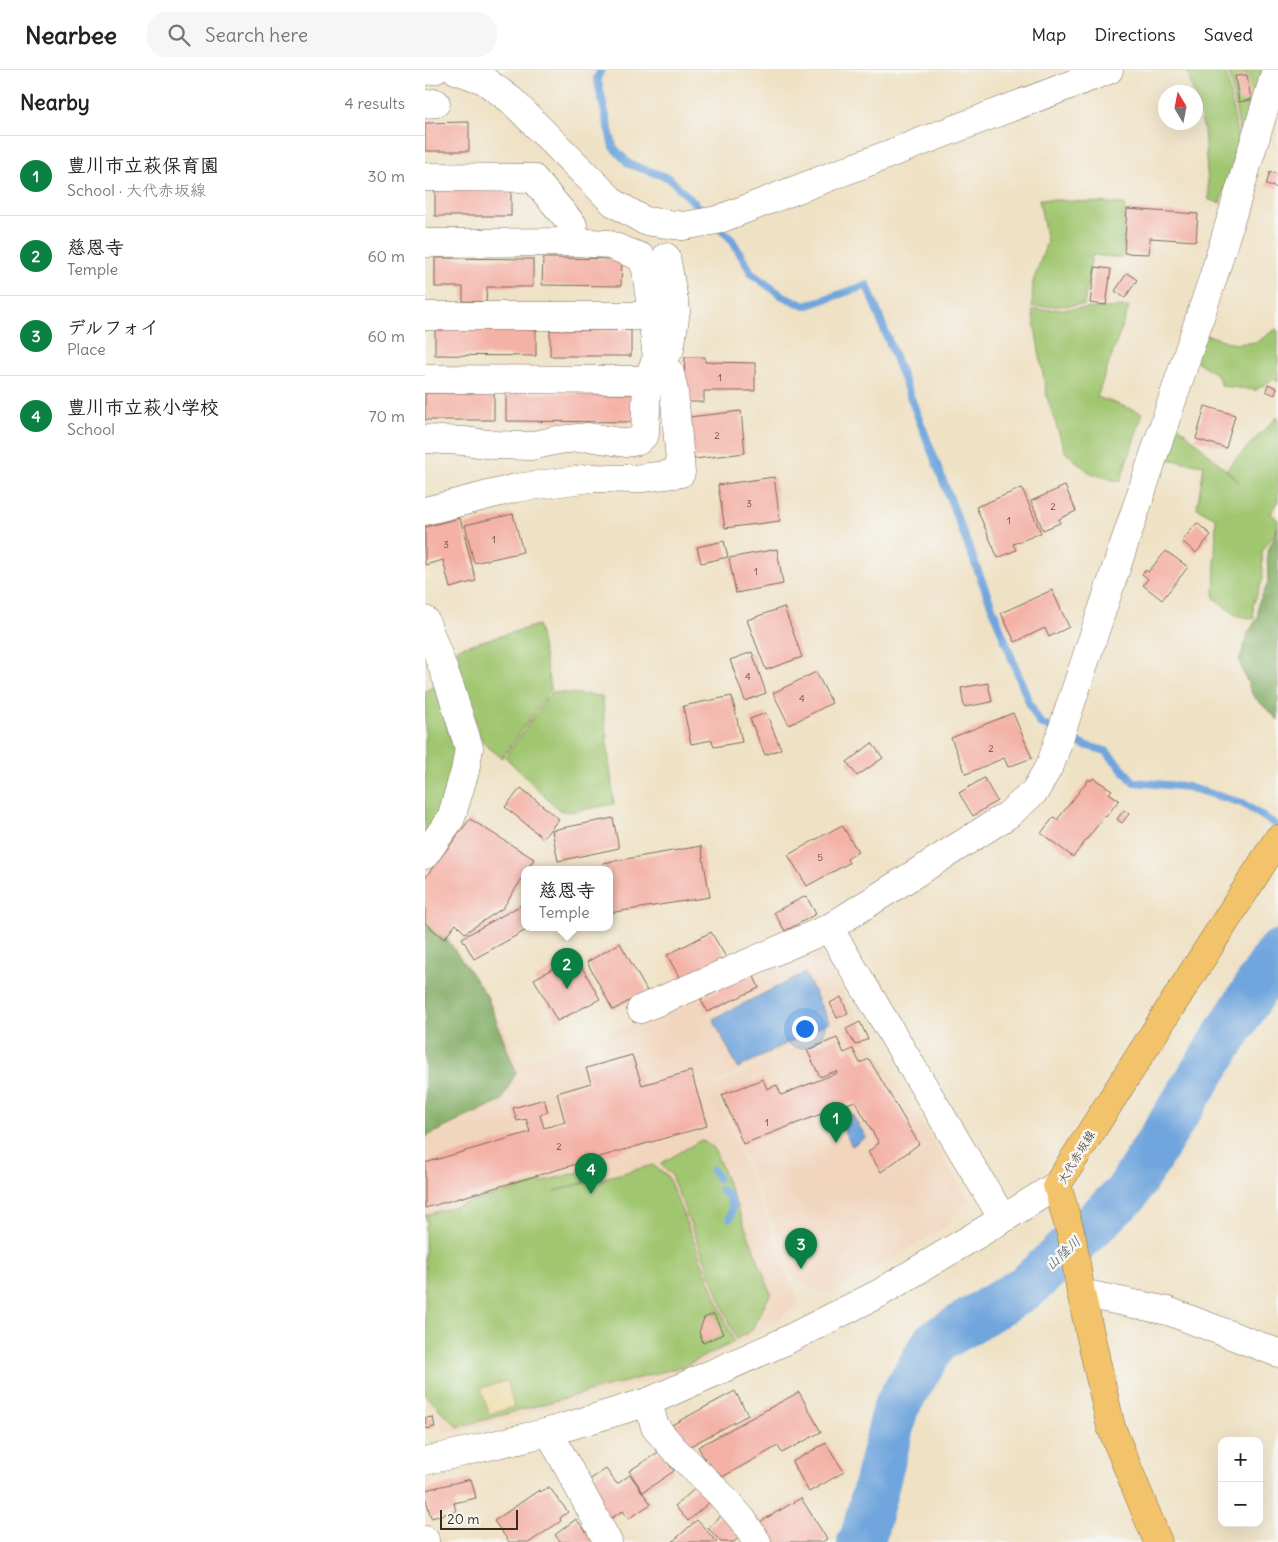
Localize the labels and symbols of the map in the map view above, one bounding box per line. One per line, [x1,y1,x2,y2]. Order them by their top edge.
north arrow [1158,85,1203,130]
house number: 1 [718,371,722,384]
house number: 2 [714,429,720,442]
house number: 3 [746,497,752,510]
house number: 2 [1050,500,1056,513]
house number: 1 [1007,514,1011,527]
house number: 1 [492,533,496,546]
house number: 3 [443,538,449,551]
house number: 1 [754,565,758,578]
house number: 4 [745,670,751,683]
house number: 4 [799,692,805,705]
house number: 2 [988,742,994,755]
house number: 5 [817,851,823,864]
pin: 2 [551,948,583,989]
your location [792,1016,818,1042]
pin: 1 [820,1102,852,1143]
house number: 1 [765,1116,769,1129]
street label: 大代赤坂線 [1054,1127,1098,1187]
house number: 2 [556,1140,562,1153]
pin: 4 [575,1153,607,1194]
pin: 3 [785,1228,817,1269]
water label: 山陰川 [1042,1232,1084,1274]
scale bar [440,1507,517,1530]

